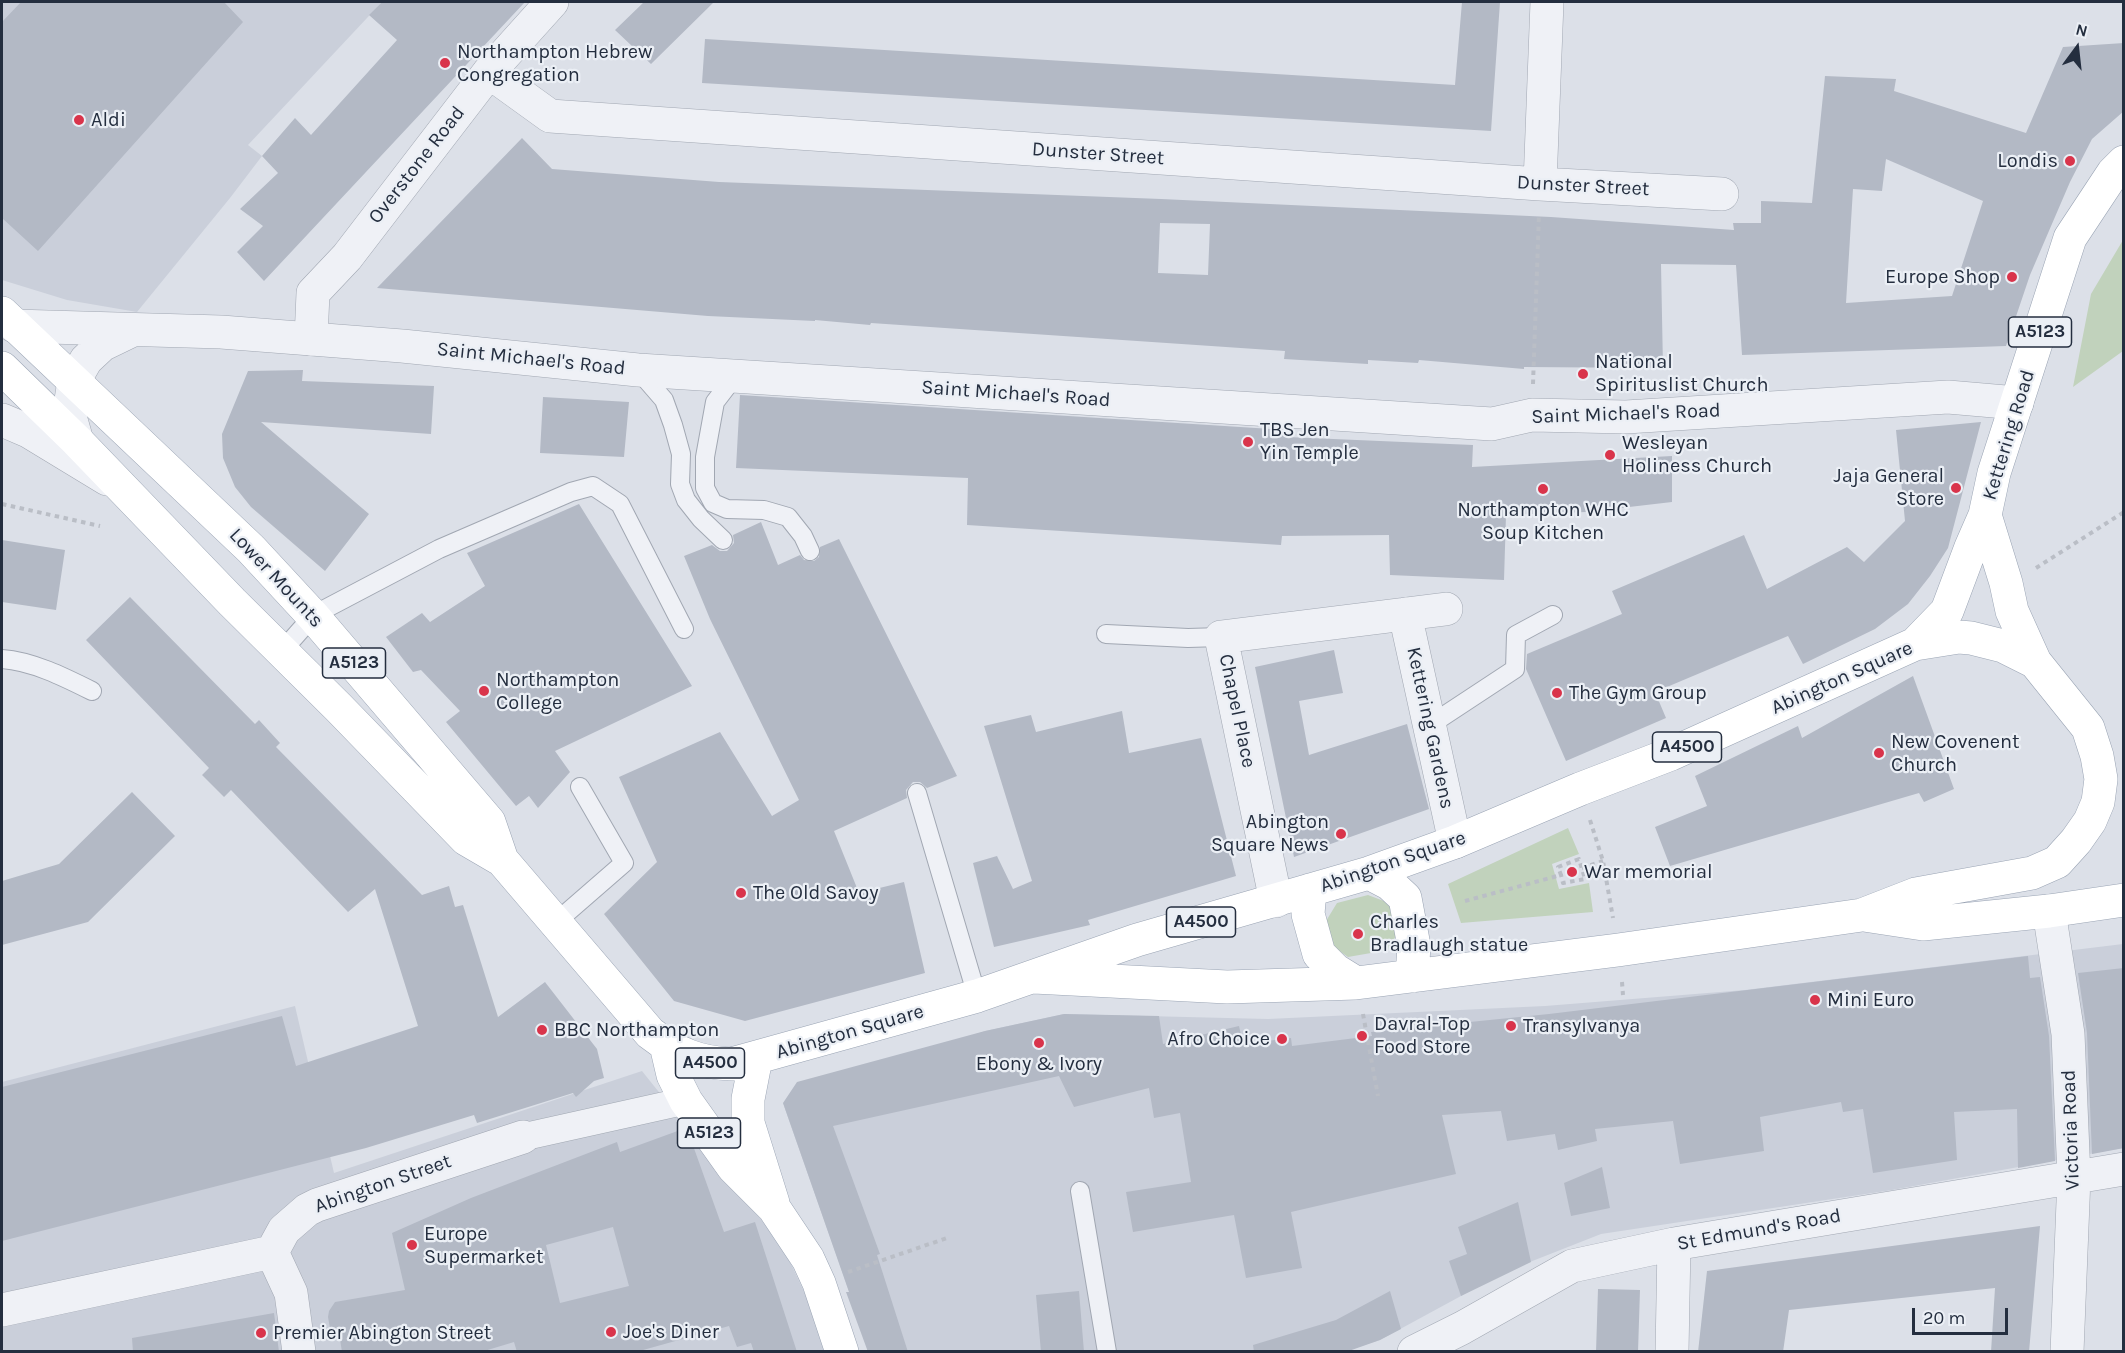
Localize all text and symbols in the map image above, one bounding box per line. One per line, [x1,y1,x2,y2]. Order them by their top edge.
north arrow [2047,18,2107,78]
text: N [2074,19,2090,41]
place label: Northampton Hebrew Congregation [457,40,653,87]
marker: Northampton Hebrew Congregation [438,56,452,70]
street label: Overstone Road [364,101,470,229]
place label: Aldi [91,108,126,132]
marker: Aldi [72,113,86,127]
street label: Dunster Street [1031,137,1165,171]
place label: Londis [1997,149,2058,173]
marker: Londis [2063,154,2077,168]
street label: Dunster Street [1516,171,1650,201]
place label: Europe Shop [1885,265,2000,289]
marker: Europe Shop [2005,270,2019,284]
road number: A5123 [2008,317,2072,347]
street label: Saint Michael's Road [435,337,627,381]
place label: National Spirituslist Church [1595,350,1768,397]
marker: National Spirituslist Church [1576,367,1590,381]
street label: Kettering Road [1978,367,2040,503]
street label: Saint Michael's Road [921,375,1111,413]
street label: Saint Michael's Road [1531,399,1721,429]
place label: TBS Jen Yin Temple [1260,418,1359,465]
place label: Wesleyan Holiness Church [1622,431,1772,478]
marker: TBS Jen Yin Temple [1241,435,1255,449]
marker: Wesleyan Holiness Church [1603,448,1617,462]
place label: Jaja General Store [1834,464,1944,511]
marker: Jaja General Store [1949,481,1963,495]
marker: Northampton WHC Soup Kitchen [1536,482,1550,496]
place label: Northampton WHC Soup Kitchen [1457,498,1629,545]
street label: Lower Mounts [224,523,328,633]
street label: Abington Square [1768,636,1916,720]
street label: Kettering Gardens [1401,645,1459,811]
road number: A5123 [322,648,386,678]
street label: Chapel Place [1213,652,1261,770]
place label: Northampton College [496,668,619,715]
place label: The Gym Group [1569,681,1707,705]
marker: Northampton College [477,684,491,698]
marker: The Gym Group [1550,686,1564,700]
place label: New Covenent Church [1891,730,2020,777]
road number: A4500 [1652,732,1722,762]
marker: New Covenent Church [1872,746,1886,760]
place label: Abington Square News [1211,810,1329,857]
street label: Abington Square [1317,826,1469,898]
marker: Abington Square News [1334,827,1348,841]
place label: War memorial [1584,860,1713,884]
marker: War memorial [1565,865,1579,879]
place label: The Old Savoy [753,881,879,905]
marker: The Old Savoy [734,886,748,900]
road number: A4500 [1166,907,1236,937]
place label: Charles Bradlaugh statue [1370,910,1528,957]
marker: Charles Bradlaugh statue [1351,927,1365,941]
place label: Mini Euro [1827,988,1914,1012]
marker: Mini Euro [1808,993,1822,1007]
street label: Abington Square [773,999,927,1065]
place label: Davral-Top Food Store [1374,1012,1470,1059]
place label: Transylvanya [1523,1014,1640,1038]
place label: BBC Northampton [554,1018,719,1042]
marker: Transylvanya [1504,1019,1518,1033]
marker: BBC Northampton [535,1023,549,1037]
place label: Afro Choice [1167,1027,1270,1051]
marker: Davral-Top Food Store [1355,1029,1369,1043]
marker: Afro Choice [1275,1032,1289,1046]
marker: Ebony & Ivory [1032,1036,1046,1050]
road number: A4500 [676,1048,744,1078]
place label: Ebony & Ivory [976,1052,1102,1076]
street label: Victoria Road [2057,1069,2085,1191]
road number: A5123 [678,1118,740,1148]
street label: Abington Street [312,1149,454,1219]
street label: St Edmund's Road [1675,1204,1843,1256]
place label: Europe Supermarket [424,1222,543,1269]
marker: Europe Supermarket [405,1238,419,1252]
scale bar [1915,1296,2011,1334]
text: 20 m [1923,1307,1965,1329]
place label: Joe's Diner [623,1320,719,1344]
place label: Premier Abington Street [273,1321,491,1345]
marker: Joe's Diner [604,1325,618,1339]
marker: Premier Abington Street [254,1326,268,1340]

